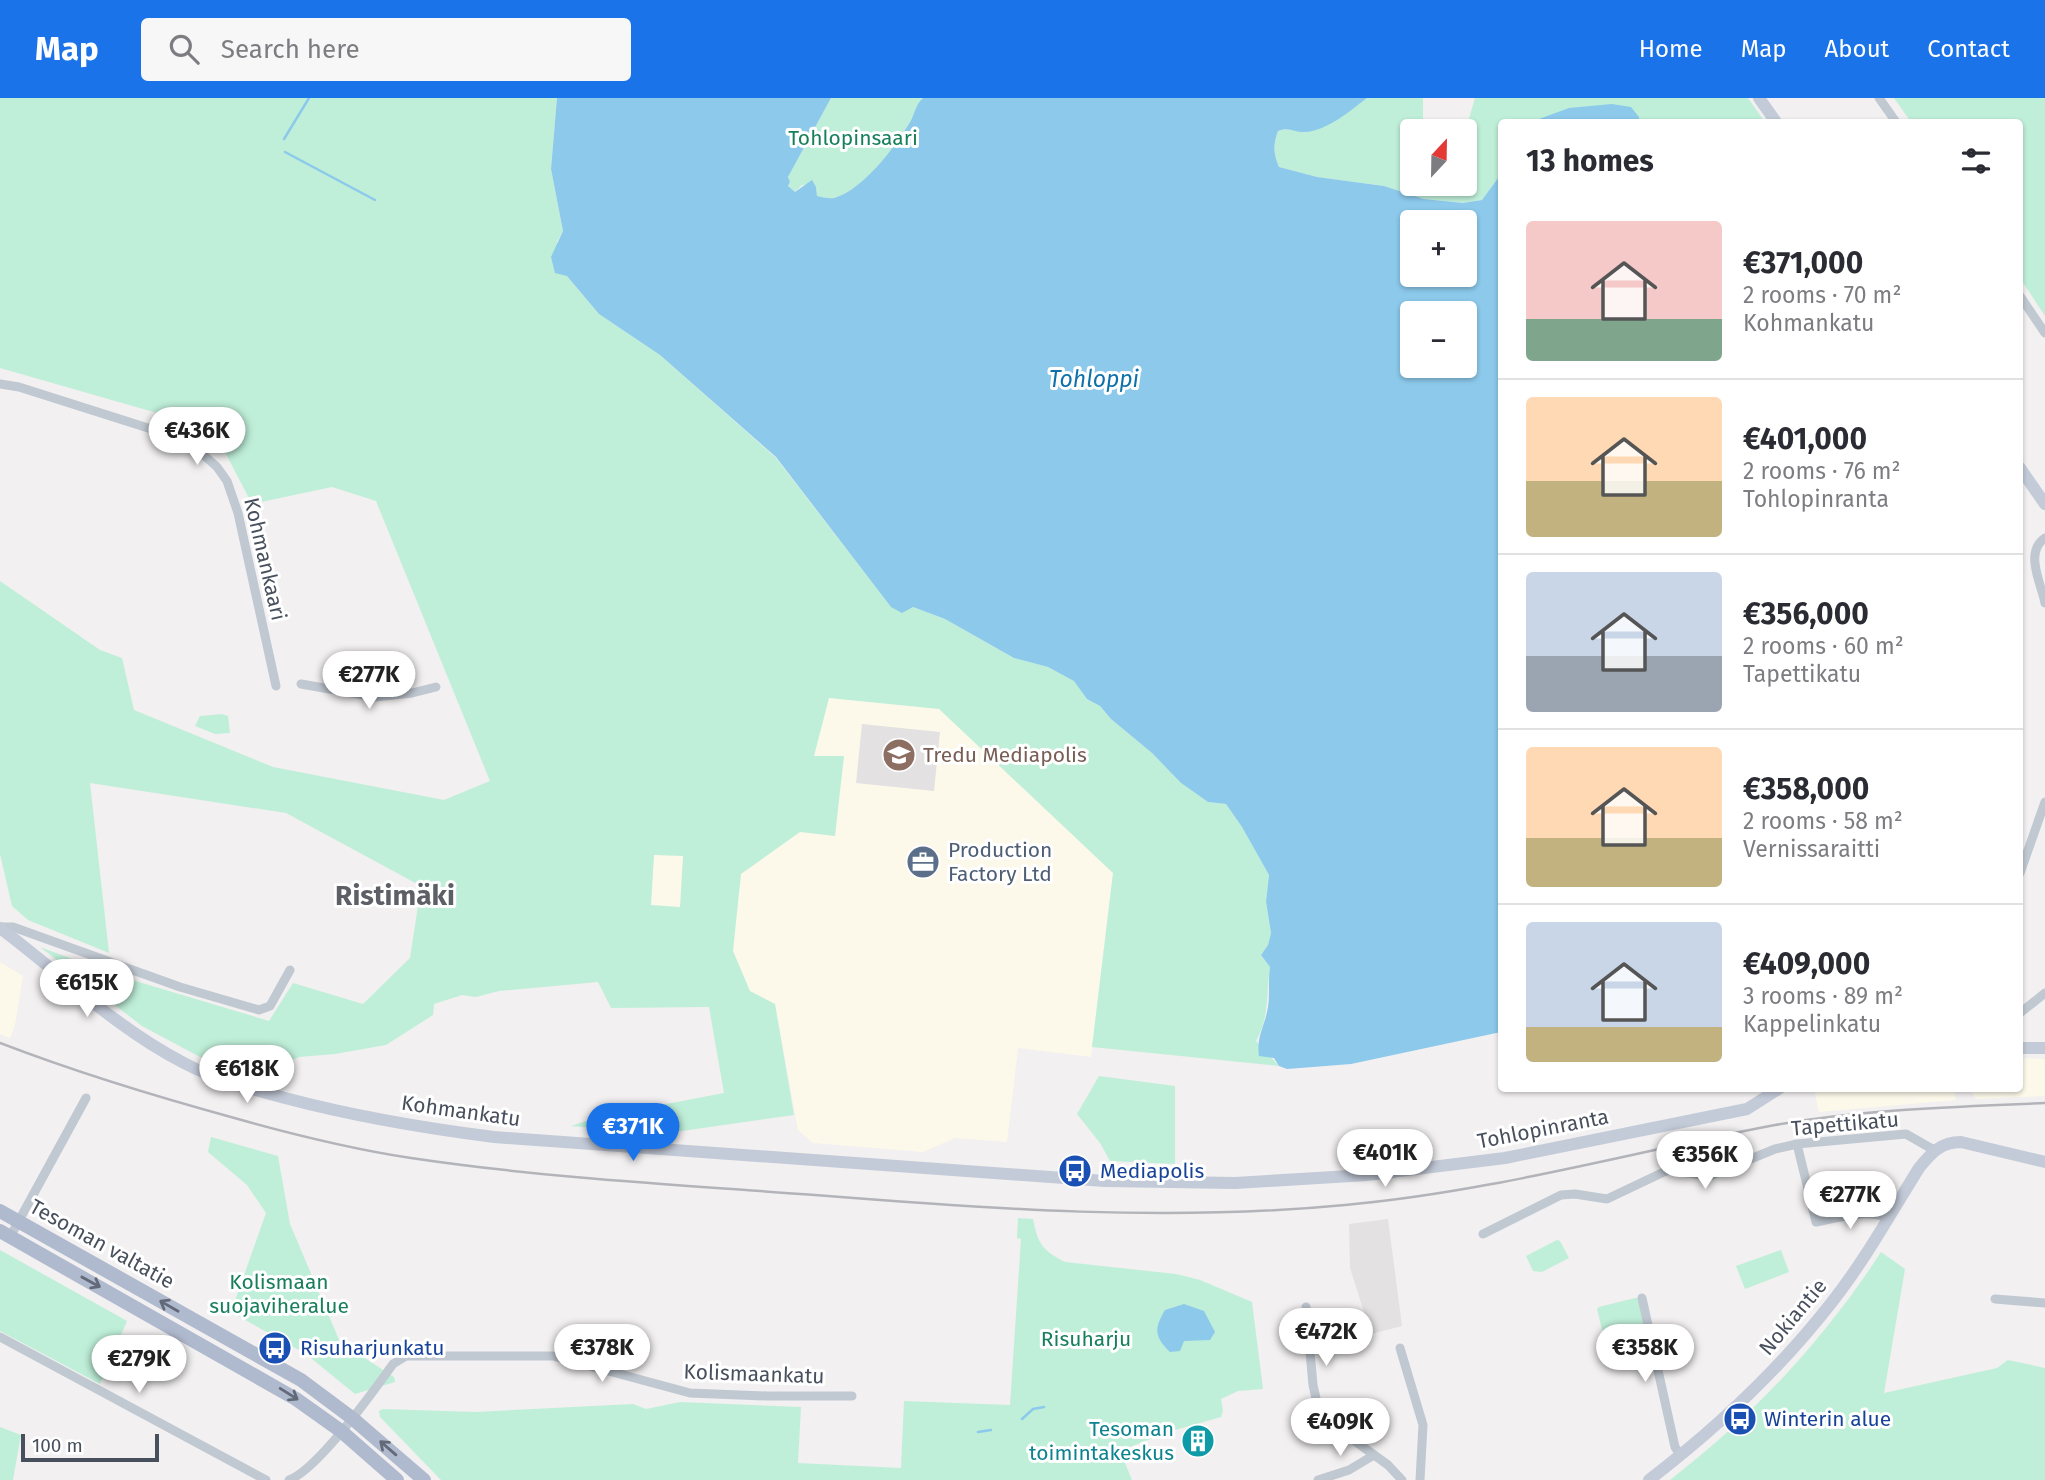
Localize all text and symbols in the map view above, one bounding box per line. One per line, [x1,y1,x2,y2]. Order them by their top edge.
search box [141,18,631,81]
text: Map [35,29,99,69]
icon: search [165,30,203,68]
text: Search here [221,34,360,65]
text: Home [1639,35,1703,63]
text: Map [1741,35,1787,63]
text: About [1825,35,1889,63]
text: Contact [1927,35,2010,63]
north arrow [1400,119,1477,196]
map controls [1400,119,1477,378]
park label: Tohlopinsaari [788,125,918,151]
icon: filters [1957,142,1995,180]
text: 13 homes [1526,143,1654,179]
button: + [1400,210,1477,287]
text: €371,000 [1743,245,1863,281]
icon: home [1582,249,1666,333]
text: 2 rooms · 70 m² [1743,281,1901,309]
button: − [1400,301,1477,378]
text: Kohmankatu [1743,309,1874,337]
water label: Tohloppi [1049,365,1140,393]
pin: €436K [148,408,246,467]
text: €436K [165,416,229,444]
text: €401,000 [1743,421,1867,457]
icon: home [1582,425,1666,509]
text: 2 rooms · 76 m² [1743,457,1901,485]
text: Tohlopinranta [1743,485,1889,513]
street label: Kohmankaari [238,495,292,623]
text: €356,000 [1743,596,1869,632]
icon: home [1582,600,1666,684]
text: 2 rooms · 60 m² [1743,632,1904,660]
pin: €277K [320,652,418,711]
text: €277K [338,660,400,688]
text: Tapettikatu [1743,660,1861,688]
school or university icon: Tredu Mediapolis [880,736,918,774]
place label: Tredu Mediapolis [923,742,1087,768]
text: €358,000 [1743,771,1869,807]
icon: home [1582,775,1666,859]
text: 2 rooms · 58 m² [1743,807,1903,835]
text: Vernissaraitti [1743,835,1880,863]
place label: Production Factory Ltd [948,837,1052,887]
office icon: Production Factory Ltd [904,843,942,881]
district label: Ristimäki [335,879,455,912]
text: €409,000 [1743,946,1870,982]
icon: home [1582,950,1666,1034]
pin: €615K [38,960,136,1019]
text: €615K [56,968,118,996]
text: 3 rooms · 89 m² [1743,982,1903,1010]
text: Kappelinkatu [1743,1010,1881,1038]
pin: €618K [198,1046,296,1105]
text: €618K [215,1054,279,1082]
street label: Kohmankatu [400,1090,522,1132]
pin: €371K [584,1104,682,1163]
street label: Tohlopinranta [1475,1104,1611,1154]
street label: Tapettikatu [1790,1106,1900,1142]
text: €371K [602,1112,664,1140]
pin: €401K [1336,1130,1434,1189]
pin: €356K [1656,1132,1754,1191]
text: €401K [1353,1138,1417,1166]
text: €356K [1672,1140,1738,1168]
bus stop icon: Mediapolis [1056,1152,1094,1190]
place label: Mediapolis [1100,1158,1204,1184]
pin: €277K [1801,1172,1899,1231]
text: €277K [1819,1180,1881,1208]
street label: Tesoman valtatie [25,1193,179,1295]
park label: Kolismaan suojaviheralue [209,1269,349,1319]
street label: Nokiantie [1753,1273,1833,1361]
one-way arrow [80,1276,101,1289]
one-way arrow [159,1299,180,1312]
pin: €472K [1277,1308,1375,1368]
text: €472K [1295,1317,1357,1345]
pin: €378K [553,1324,651,1384]
pin: €358K [1596,1324,1694,1384]
park label: Risuharju [1041,1326,1131,1352]
bus stop icon: Risuharjunkatu [256,1329,294,1367]
text: €378K [570,1333,634,1361]
text: €358K [1612,1333,1678,1361]
place label: Risuharjunkatu [300,1335,444,1361]
pin: €279K [90,1336,188,1395]
text: €279K [108,1344,170,1372]
street label: Kolismaankatu [683,1359,825,1389]
one-way arrow [278,1388,298,1402]
pin: €409K [1291,1398,1389,1458]
bus stop icon: Winterin alue [1721,1400,1759,1438]
place label: Winterin alue [1764,1406,1891,1432]
text: €409K [1307,1407,1373,1435]
place label: Tesoman toimintakeskus [1029,1416,1174,1466]
building icon: Tesoman toimintakeskus [1179,1422,1217,1460]
scale bar [21,1431,159,1463]
text: 100 m [32,1434,83,1457]
one-way arrow [380,1441,398,1457]

